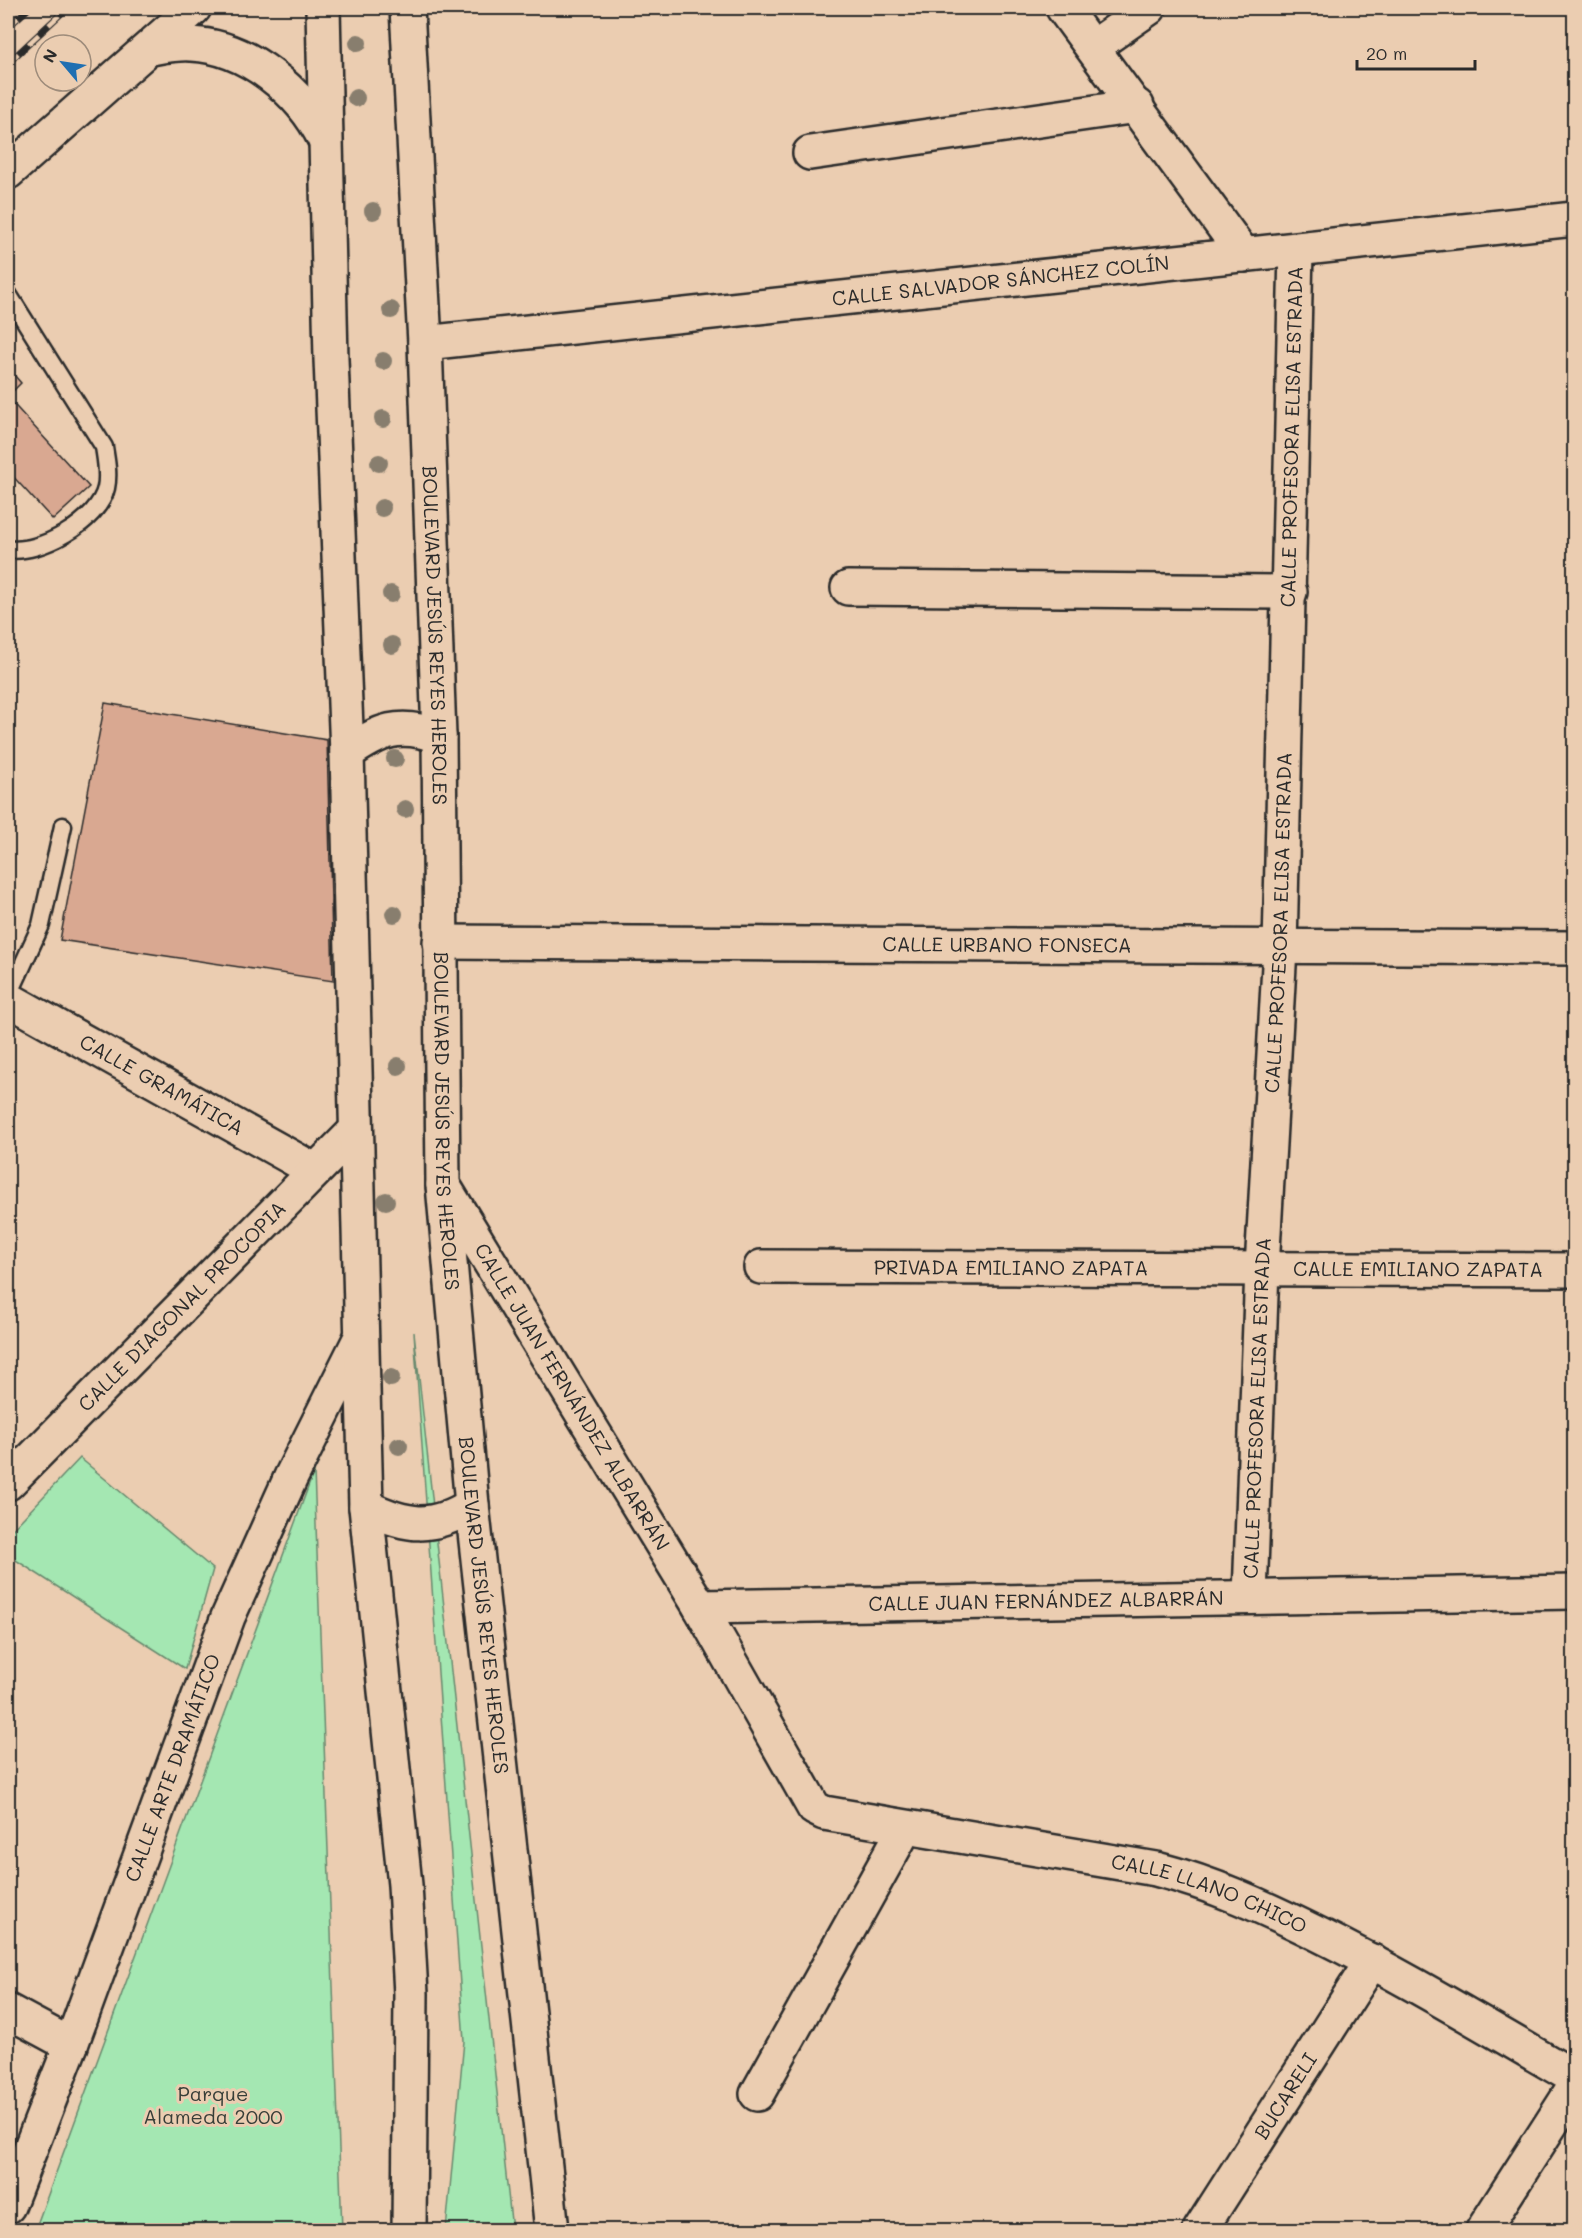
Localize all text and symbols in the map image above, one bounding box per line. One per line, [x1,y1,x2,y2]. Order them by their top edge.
north arrow [33,33,93,93]
scale bar [1357,33,1476,71]
text: 20 m [1366,41,1407,65]
text: N [37,45,62,66]
street label: CALLE SALVADOR SÁNCHEZ COLÍN [831,249,1171,311]
street label: CALLE PROFESORA ELISA ESTRADA [1274,266,1308,608]
street label: BOULEVARD JESÚS REYES HEROLES [417,465,454,805]
street label: CALLE PROFESORA ELISA ESTRADA [1258,752,1296,1094]
street label: CALLE URBANO FONSECA [882,930,1132,958]
street label: BOULEVARD JESÚS REYES HEROLES [429,952,466,1292]
street label: CALLE GRAMÁTICA [75,1028,249,1140]
street label: CALLE DIAGONAL PROCOPIA [72,1195,291,1416]
street label: CALLE PROFESORA ELISA ESTRADA [1237,1237,1276,1579]
street label: CALLE JUAN FERNÁNDEZ ALBARRÁN [469,1238,676,1555]
street label: PRIVADA EMILIANO ZAPATA [874,1253,1148,1280]
street label: CALLE EMILIANO ZAPATA [1293,1255,1543,1282]
street label: BOULEVARD JESÚS REYES HEROLES [454,1435,516,1775]
street label: CALLE JUAN FERNÁNDEZ ALBARRÁN [868,1584,1224,1616]
street label: CALLE ARTE DRAMÁTICO [118,1650,225,1885]
street label: CALLE LLANO CHICO [1109,1848,1312,1939]
street label: BUCARELI [1248,2047,1322,2144]
park label: Parque Alameda 2000 [143,2080,283,2129]

